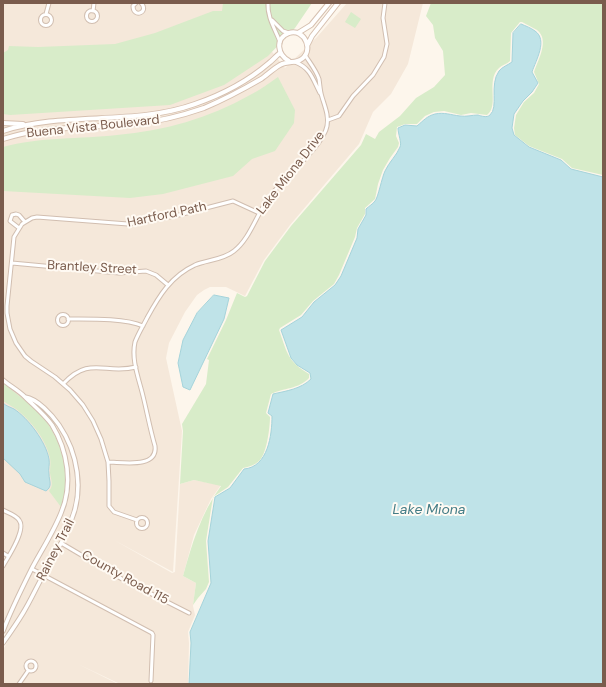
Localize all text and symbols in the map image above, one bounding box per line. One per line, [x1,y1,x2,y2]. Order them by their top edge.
street label: Buena Vista Boulevard [26,112,160,142]
street label: Lake Miona Drive [254,128,328,218]
street label: Hartford Path [126,199,208,231]
street label: Brantley Street [47,258,137,278]
water label: Lake Miona [392,502,466,518]
street label: Rainey Trail [34,516,78,584]
street label: County Road 115 [79,548,171,608]

